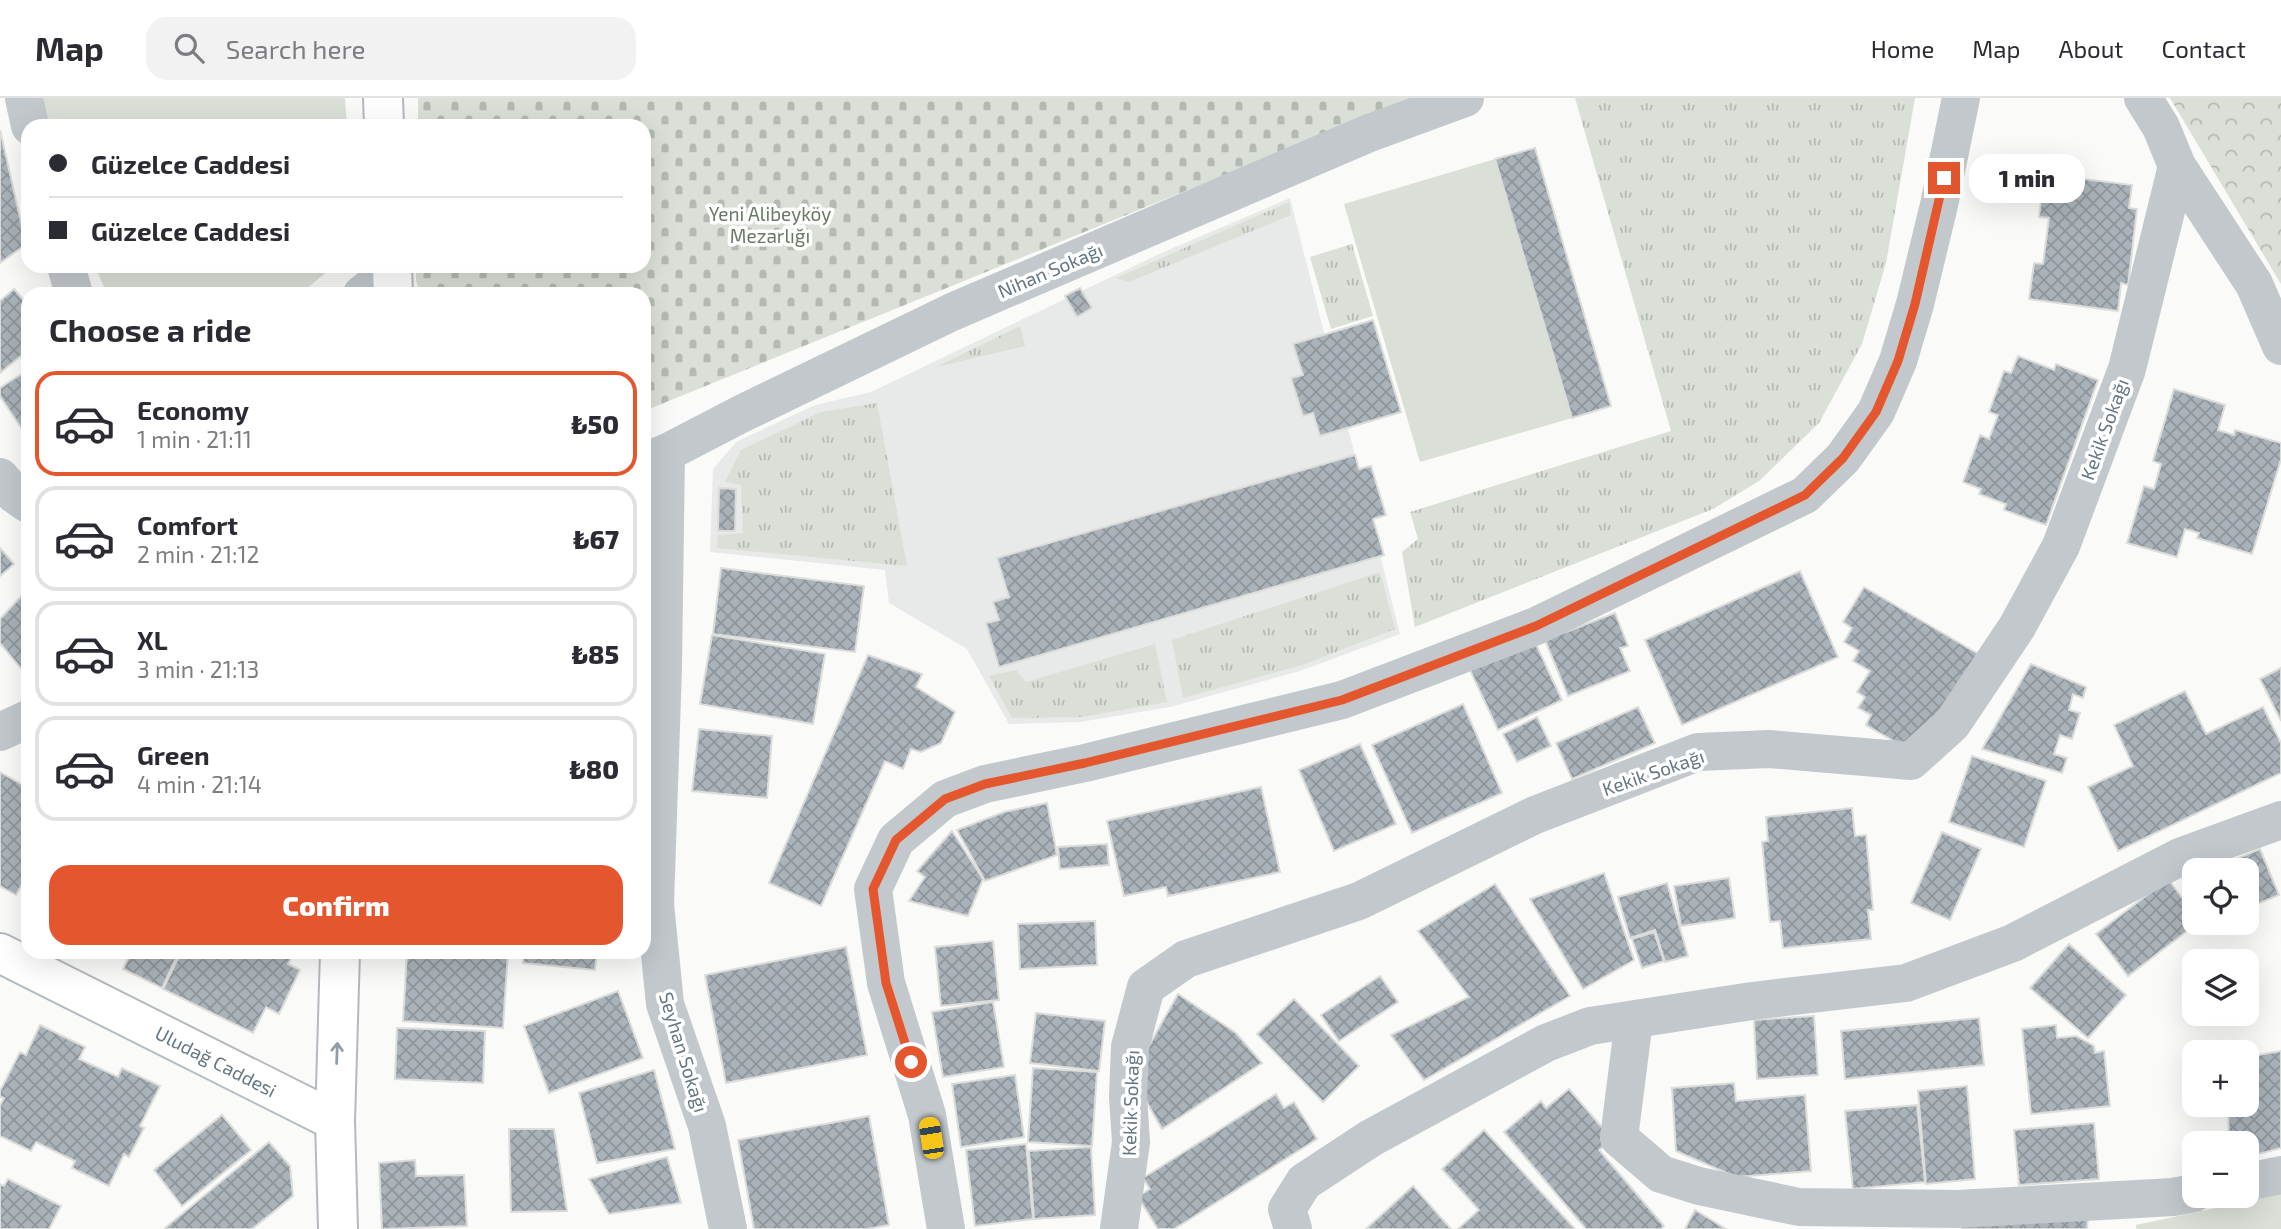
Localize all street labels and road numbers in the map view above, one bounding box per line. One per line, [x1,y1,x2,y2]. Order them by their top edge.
street label: Nihan Sokağı [994,238,1106,302]
street label: Kekik Sokağı [2075,375,2133,483]
street label: Kekik Sokağı [1599,744,1707,800]
street label: Seyhan Sokağı [655,989,713,1115]
street label: Uludağ Caddesi [152,1021,280,1101]
street label: Kekik Sokağı [1117,1050,1143,1156]

